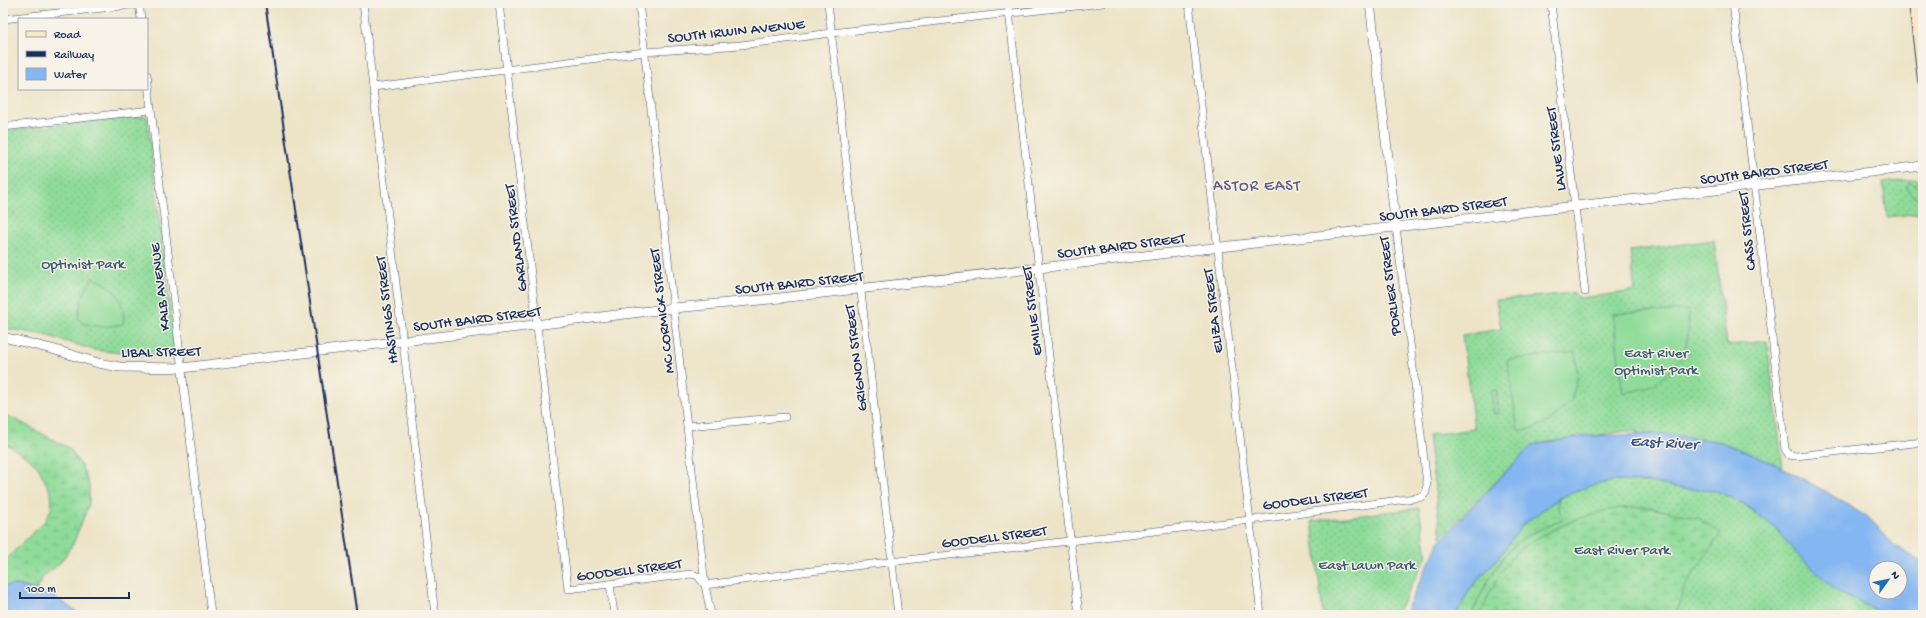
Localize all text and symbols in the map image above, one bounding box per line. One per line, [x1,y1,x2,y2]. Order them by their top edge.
street label: SOUTH IRWIN AVENUE [667,16,806,48]
legend [18,18,148,90]
text: Road [54,29,81,43]
text: Railway [54,49,94,63]
text: Water [54,69,88,83]
street label: LAWE STREET [1543,104,1571,192]
street label: SOUTH BAIRD STREET [1699,156,1831,190]
district label: ASTOR EAST [1213,178,1301,197]
street label: GARLAND STREET [501,182,533,293]
street label: CASS STREET [1735,189,1761,271]
street label: SOUTH BAIRD STREET [1378,193,1510,227]
street label: SOUTH BAIRD STREET [1056,230,1188,264]
street label: PORLIER STREET [1376,234,1406,338]
street label: KALB AVENUE [147,241,175,332]
street label: MC CORMICK STREET [646,246,680,374]
street label: HASTINGS STREET [372,254,404,365]
park label: Optimist Park [41,256,126,274]
street label: EMILIE STREET [1018,264,1047,357]
street label: ELIZA STREET [1200,266,1228,354]
street label: SOUTH BAIRD STREET [734,268,865,300]
street label: GRIGNON STREET [841,302,872,412]
street label: SOUTH BAIRD STREET [412,303,544,337]
street label: LIBAL STREET [121,343,202,363]
park label: East River Optimist Park [1614,345,1699,380]
water label: East River [1629,433,1702,456]
street label: GOODELL STREET [1261,484,1370,515]
street label: GOODELL STREET [940,522,1049,553]
park label: East River Park [1574,542,1671,560]
street label: GOODELL STREET [575,555,684,586]
park label: East Lawn Park [1318,557,1417,575]
north arrow [1868,560,1908,600]
text: N [1888,569,1902,582]
scale bar [20,574,129,600]
text: 100 m [25,583,56,597]

